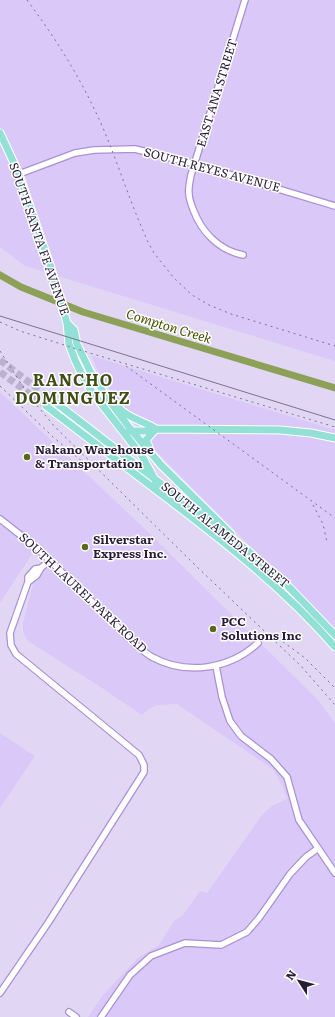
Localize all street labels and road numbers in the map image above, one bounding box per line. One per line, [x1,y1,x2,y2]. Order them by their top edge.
street label: EAST ANA STREET [191,36,241,149]
street label: SOUTH REYES AVENUE [142,142,283,196]
street label: SOUTH SANTA FE AVENUE [5,160,75,318]
street label: SOUTH ALAMEDA STREET [158,477,294,592]
street label: SOUTH LAUREL PARK ROAD [16,528,152,657]

